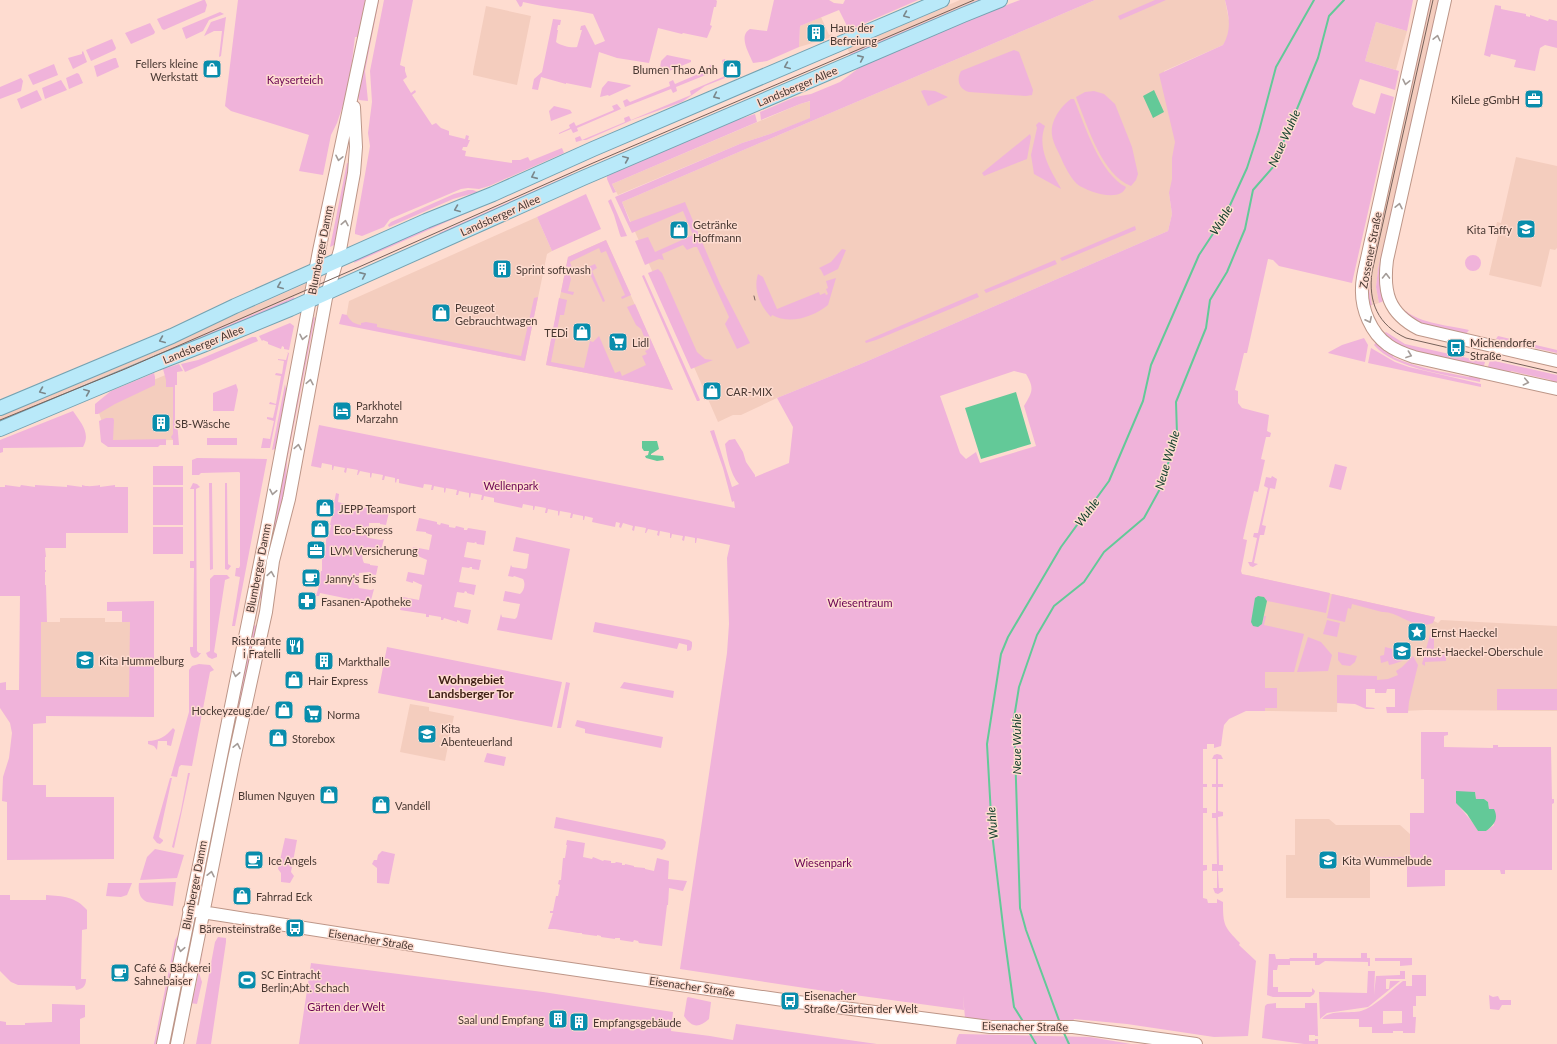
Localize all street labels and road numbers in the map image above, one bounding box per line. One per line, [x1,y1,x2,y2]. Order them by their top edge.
street label: Landsberger Allee [755,63,839,109]
street label: Landsberger Allee [458,192,542,238]
street label: Blumberger Damm [305,204,335,296]
street label: Zossener Straße [1356,210,1384,289]
street label: Landsberger Allee [161,322,245,366]
street label: Blumberger Damm [243,522,273,614]
street label: Blumberger Damm [179,839,209,931]
street label: Eisenacher Straße [327,926,415,952]
street label: Eisenacher Straße [648,974,736,998]
street label: Eisenacher Straße [982,1019,1068,1033]

